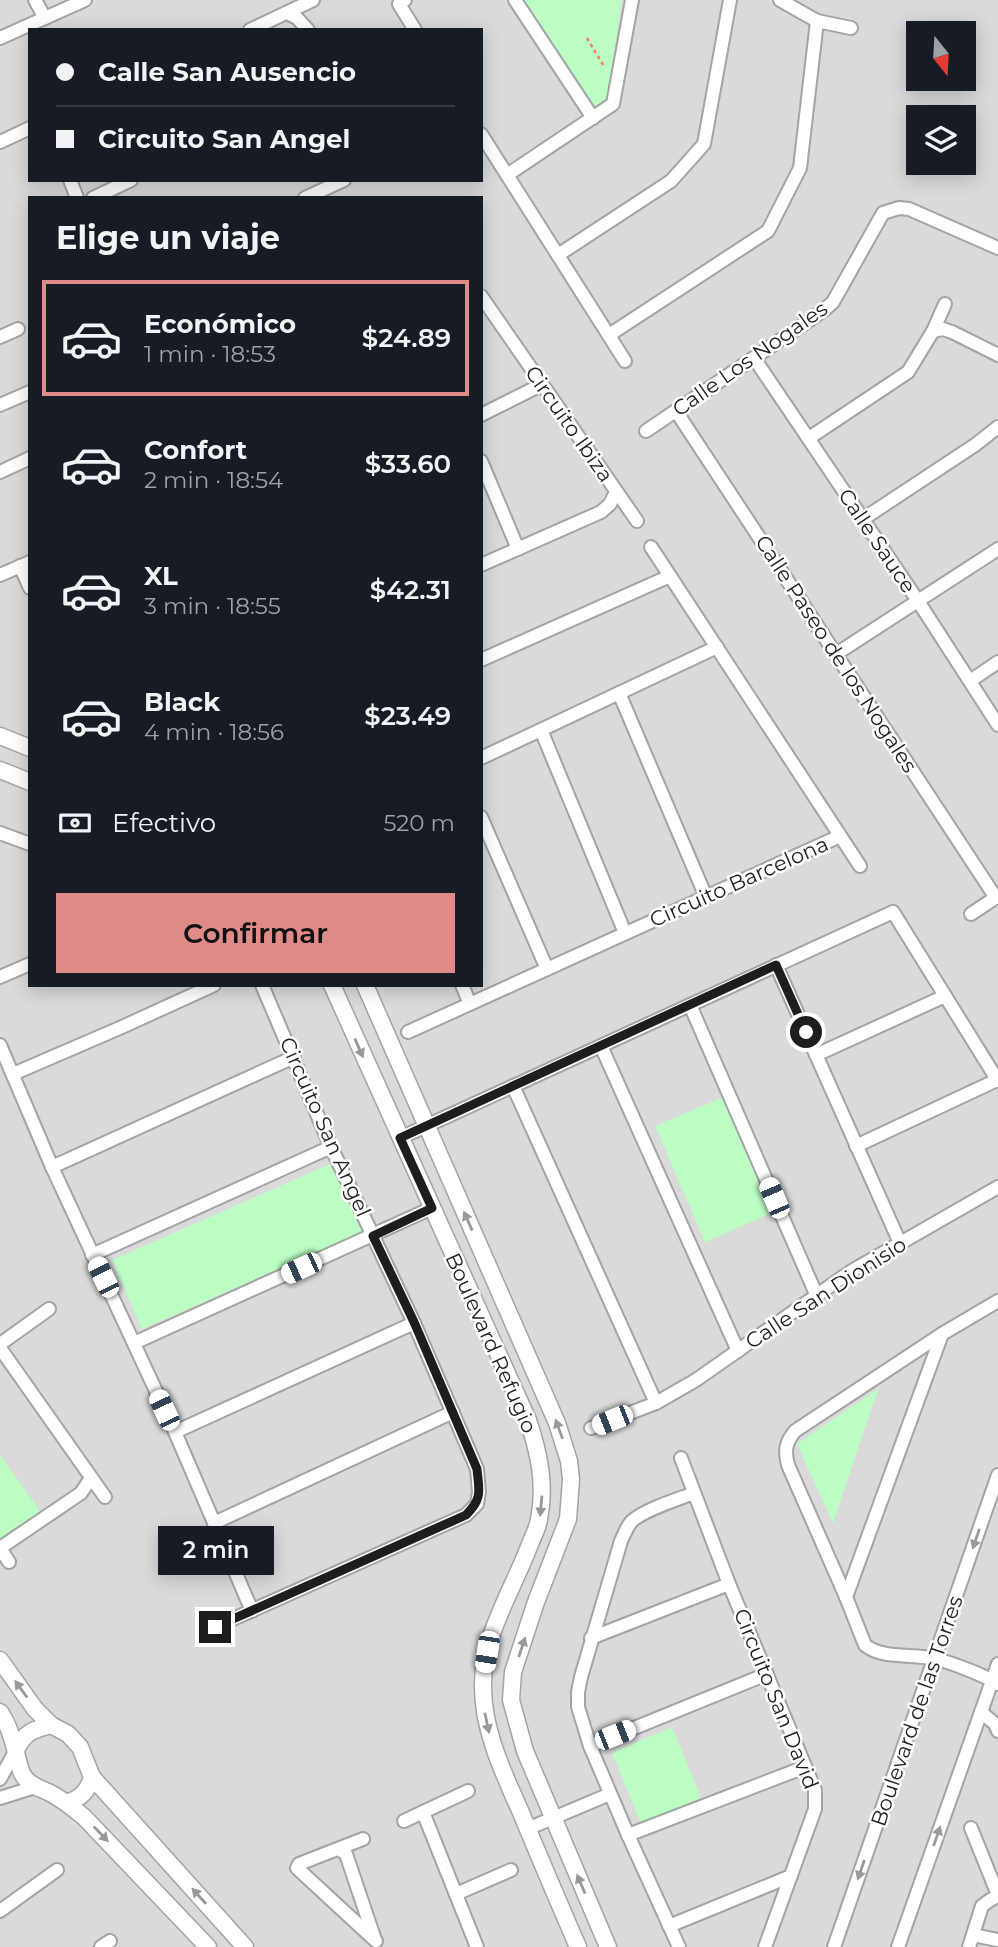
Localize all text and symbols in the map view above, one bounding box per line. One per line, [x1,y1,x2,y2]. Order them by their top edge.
north arrow [906,21,976,91]
map controls [906,21,976,175]
text: Calle San Ausencio [98,56,356,88]
button: layers [906,105,976,175]
text: Circuito San Angel [98,123,350,155]
text: Elige un viaje [56,218,280,257]
street label: Calle Los Nogales [667,296,832,421]
icon: car [60,307,123,370]
text: Económico [144,308,296,340]
text: $24.89 [362,322,451,354]
text: 1 min · 18:53 [144,340,276,368]
street label: Circuito Ibiza [520,361,619,487]
icon: car [60,433,123,496]
text: Confort [144,434,247,466]
text: $33.60 [365,448,451,480]
text: 2 min · 18:54 [144,466,283,494]
street label: Calle Sauce [833,484,921,598]
street label: Calle Paseo de los Nogales [750,530,923,777]
icon: car [60,559,123,622]
text: XL [144,560,178,592]
text: $42.31 [370,574,451,606]
text: 3 min · 18:55 [144,592,281,620]
icon: car [60,685,123,748]
text: Black [144,686,220,718]
text: $23.49 [364,700,451,732]
text: 4 min · 18:56 [144,718,284,746]
icon: cash [56,804,94,842]
text: Efectivo [112,807,216,839]
text: 520 m [383,809,455,837]
street label: Circuito Barcelona [646,831,832,932]
button: Confirmar [56,893,455,973]
route start [790,1016,822,1048]
street label: Circuito San Angel [275,1033,376,1220]
one-way arrow [353,1038,365,1058]
car [757,1175,792,1221]
one-way arrow [462,1211,474,1231]
street label: Calle San Dionisio [741,1231,911,1354]
street label: Boulevard Refugio [440,1249,542,1437]
car [278,1250,325,1286]
car [85,1254,122,1300]
car [146,1387,183,1433]
car [589,1402,636,1438]
one-way arrow [553,1419,564,1440]
one-way arrow [535,1496,546,1518]
callout: 2 min [157,1526,273,1574]
one-way arrow [970,1529,981,1550]
text: 2 min [183,1536,249,1564]
street label: Boulevard de las Torres [865,1592,968,1829]
street label: Circuito San David [729,1605,824,1793]
route end [199,1611,231,1643]
car [474,1630,501,1674]
one-way arrow [517,1636,528,1657]
one-way arrow [14,1681,29,1699]
one-way arrow [482,1712,493,1734]
car [592,1717,639,1753]
one-way arrow [92,1825,108,1842]
one-way arrow [932,1826,943,1847]
one-way arrow [855,1859,866,1880]
one-way arrow [575,1874,586,1895]
one-way arrow [191,1887,207,1905]

